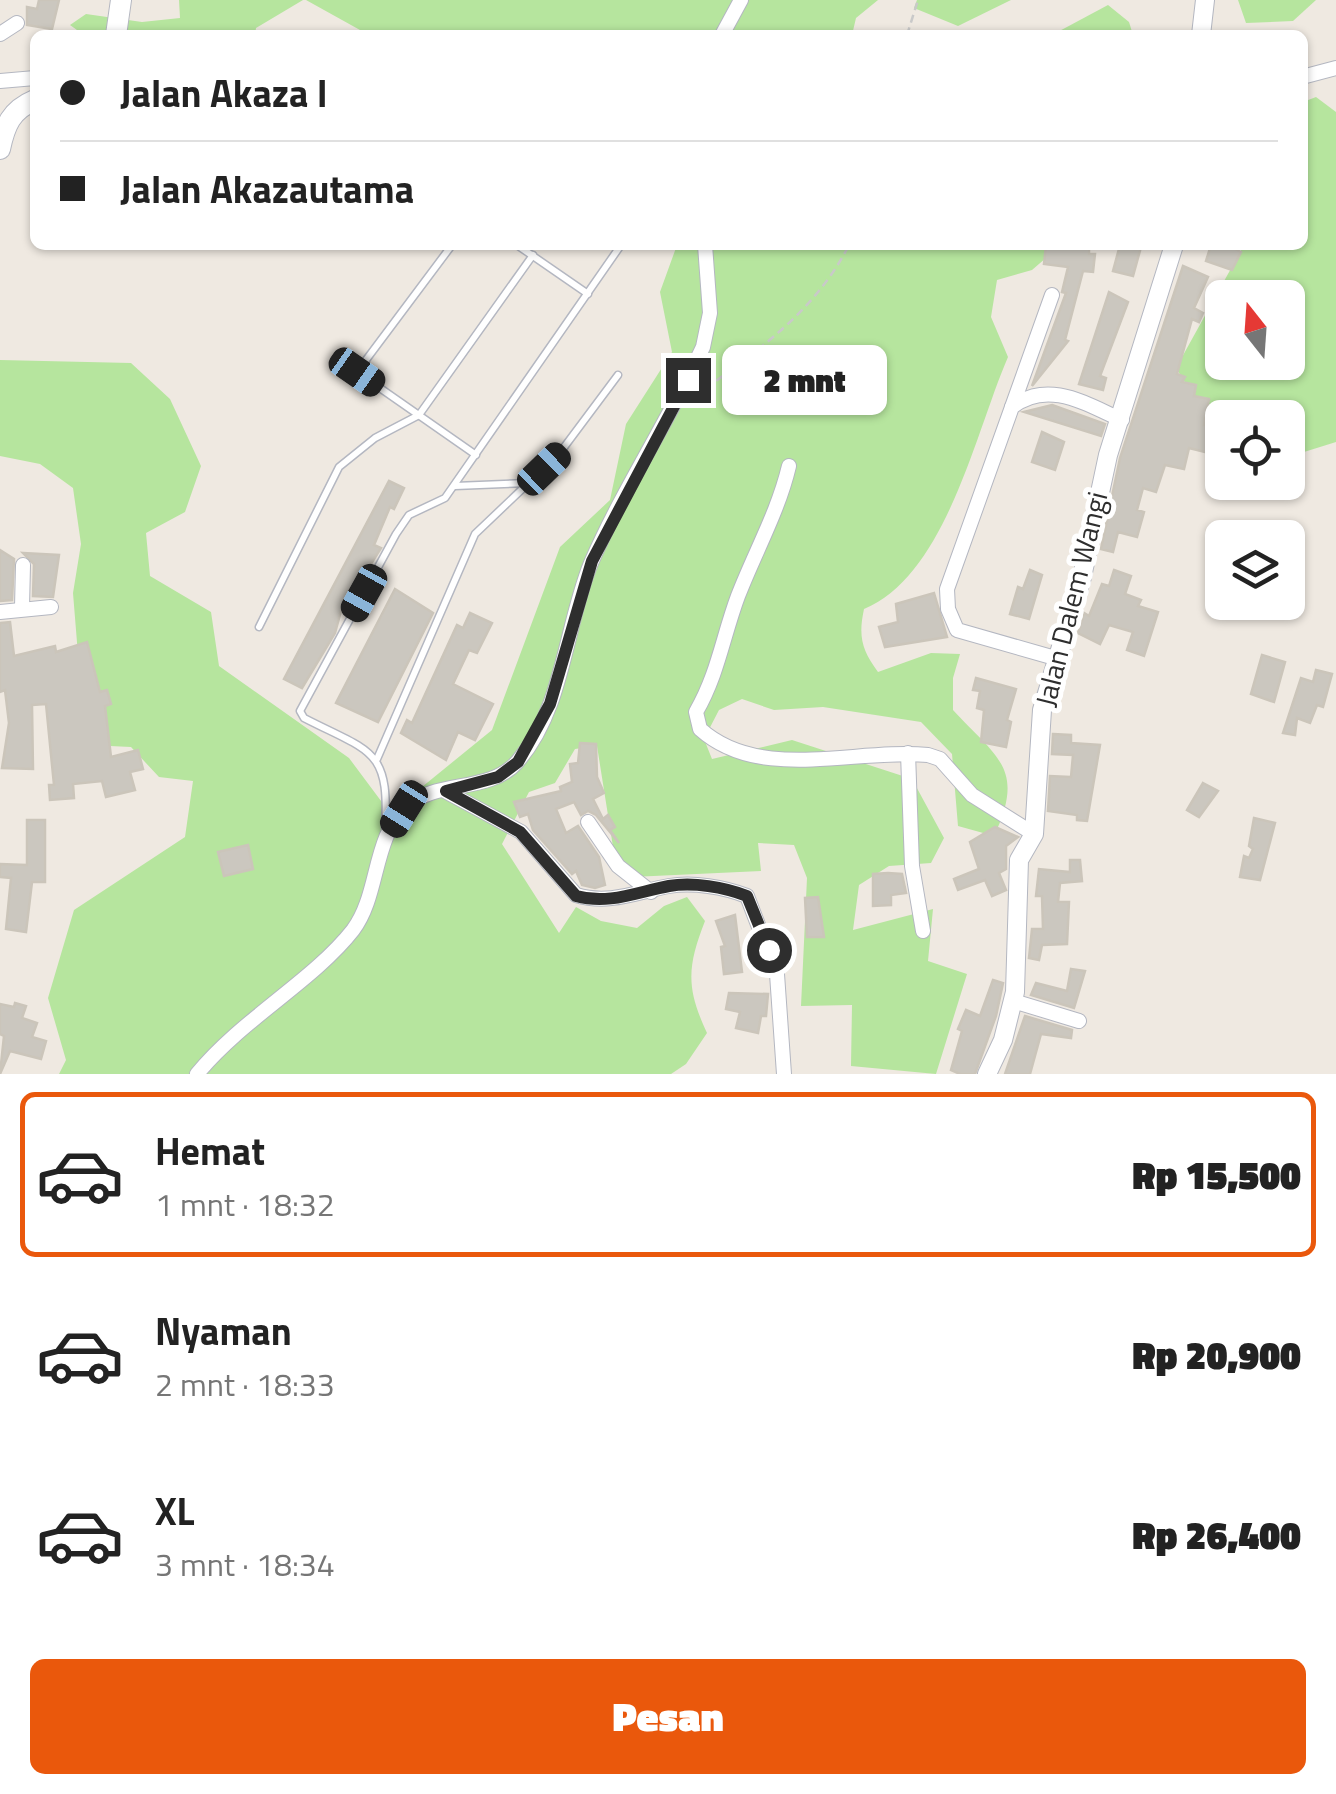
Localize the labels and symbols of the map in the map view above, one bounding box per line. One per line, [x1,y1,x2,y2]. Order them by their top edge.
north arrow [1205,280,1305,380]
car [324,343,390,401]
callout: 2 mnt [723,345,888,415]
route end [666,358,711,403]
car [512,437,576,501]
street label: Jalan Dalem Wangi [1024,487,1118,711]
car [336,559,392,627]
car [375,776,433,842]
route start [747,928,792,973]

